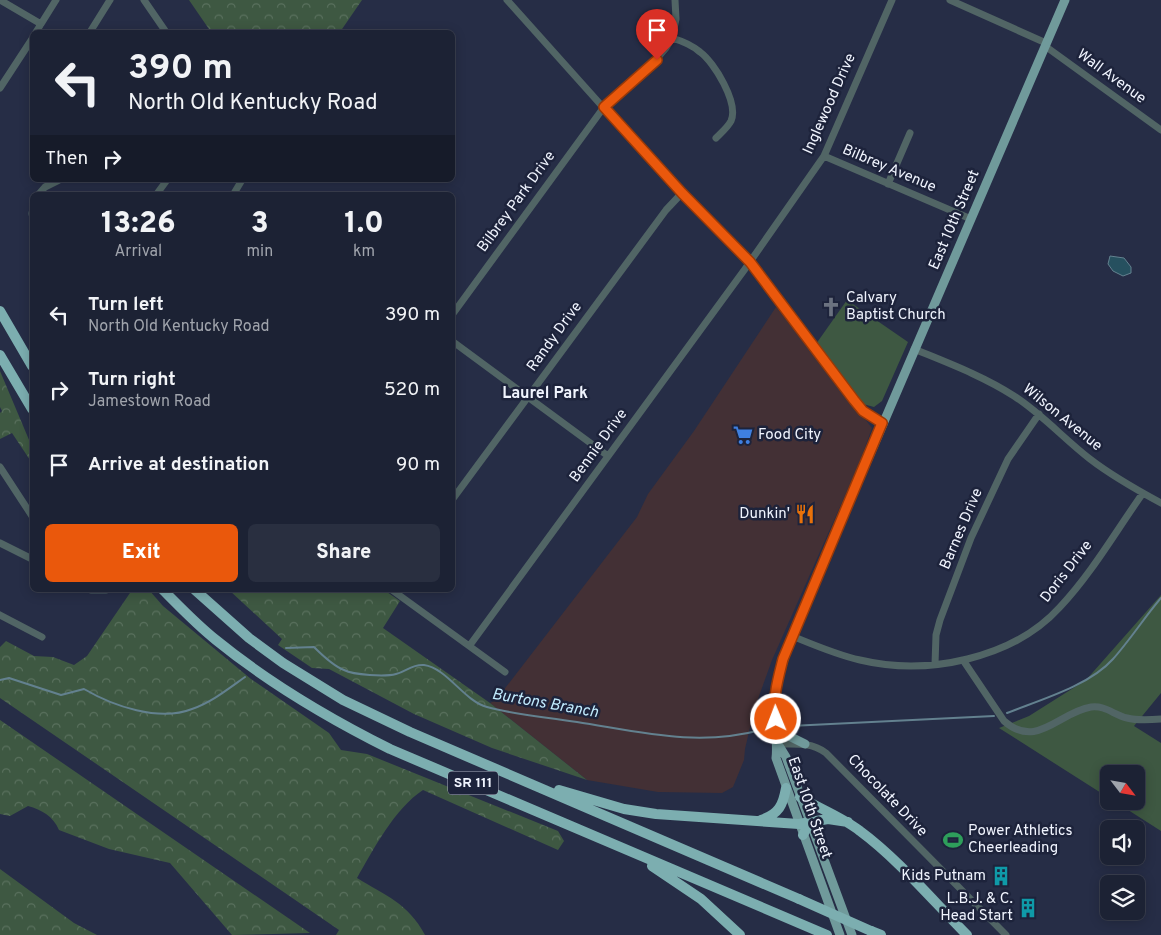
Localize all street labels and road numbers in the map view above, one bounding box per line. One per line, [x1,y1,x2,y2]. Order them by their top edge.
street label: Wall Avenue [1073,45,1149,109]
street label: Inglewood Drive [799,51,861,157]
street label: Bilbrey Avenue [839,141,939,197]
street label: Bilbrey Park Drive [474,148,560,256]
street label: East 10th Street [925,167,985,273]
street label: Randy Drive [523,298,587,376]
street label: Wilson Avenue [1018,380,1106,456]
street label: Bennie Drive [566,406,632,486]
street label: Barnes Drive [936,485,988,573]
street label: Doris Drive [1037,537,1097,607]
street label: Chocolate Drive [843,751,931,841]
street label: East 10th Street [783,754,835,862]
road number: SR 111 [448,771,498,794]

